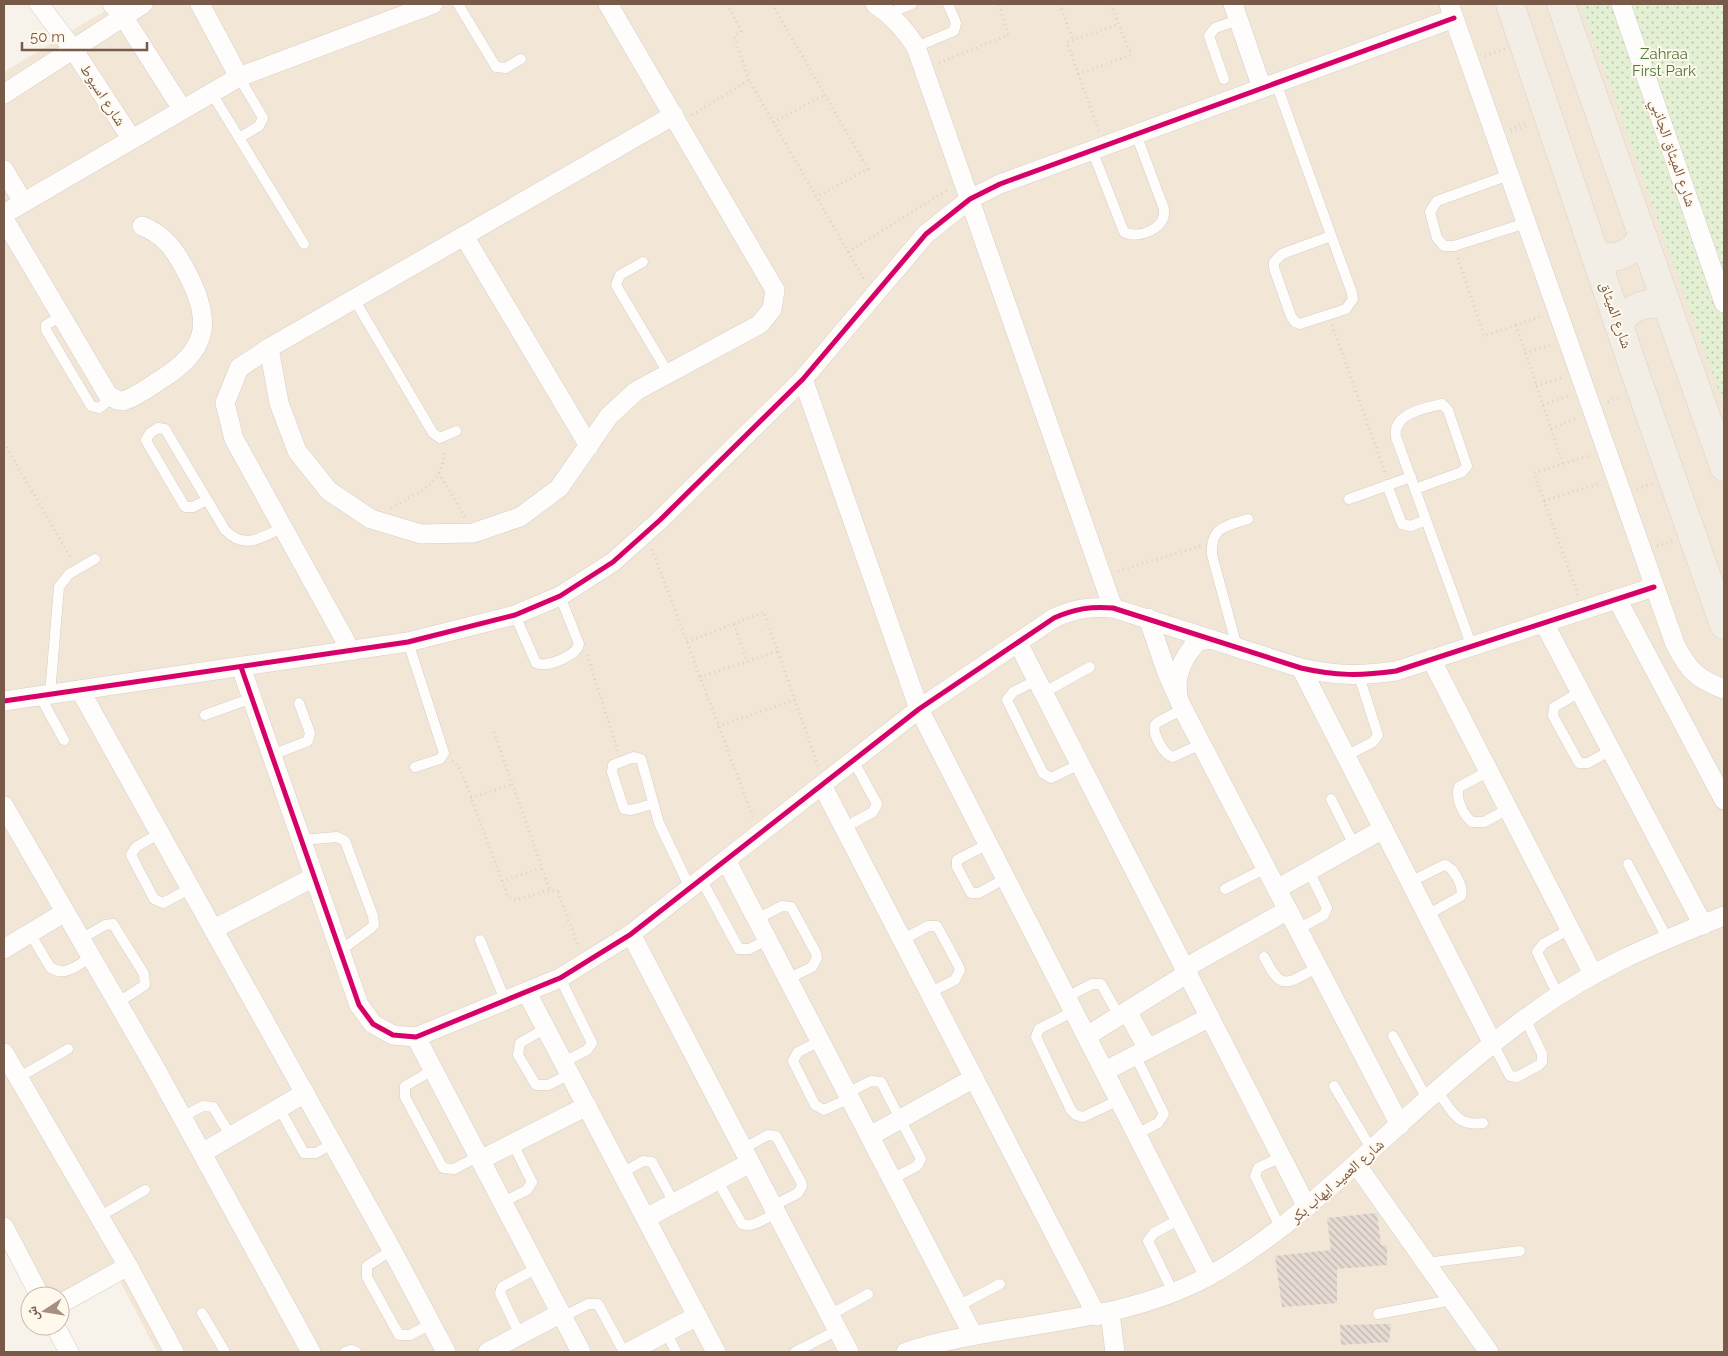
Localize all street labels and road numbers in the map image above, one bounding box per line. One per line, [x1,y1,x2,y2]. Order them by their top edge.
street label: شارع اسيوط [76,61,130,130]
street label: شارع الميثاق الجانبي [1643,97,1700,210]
street label: شارع الميثاق [1595,279,1636,351]
street label: شارع العميد ايهاب بكر [1286,1135,1388,1228]

